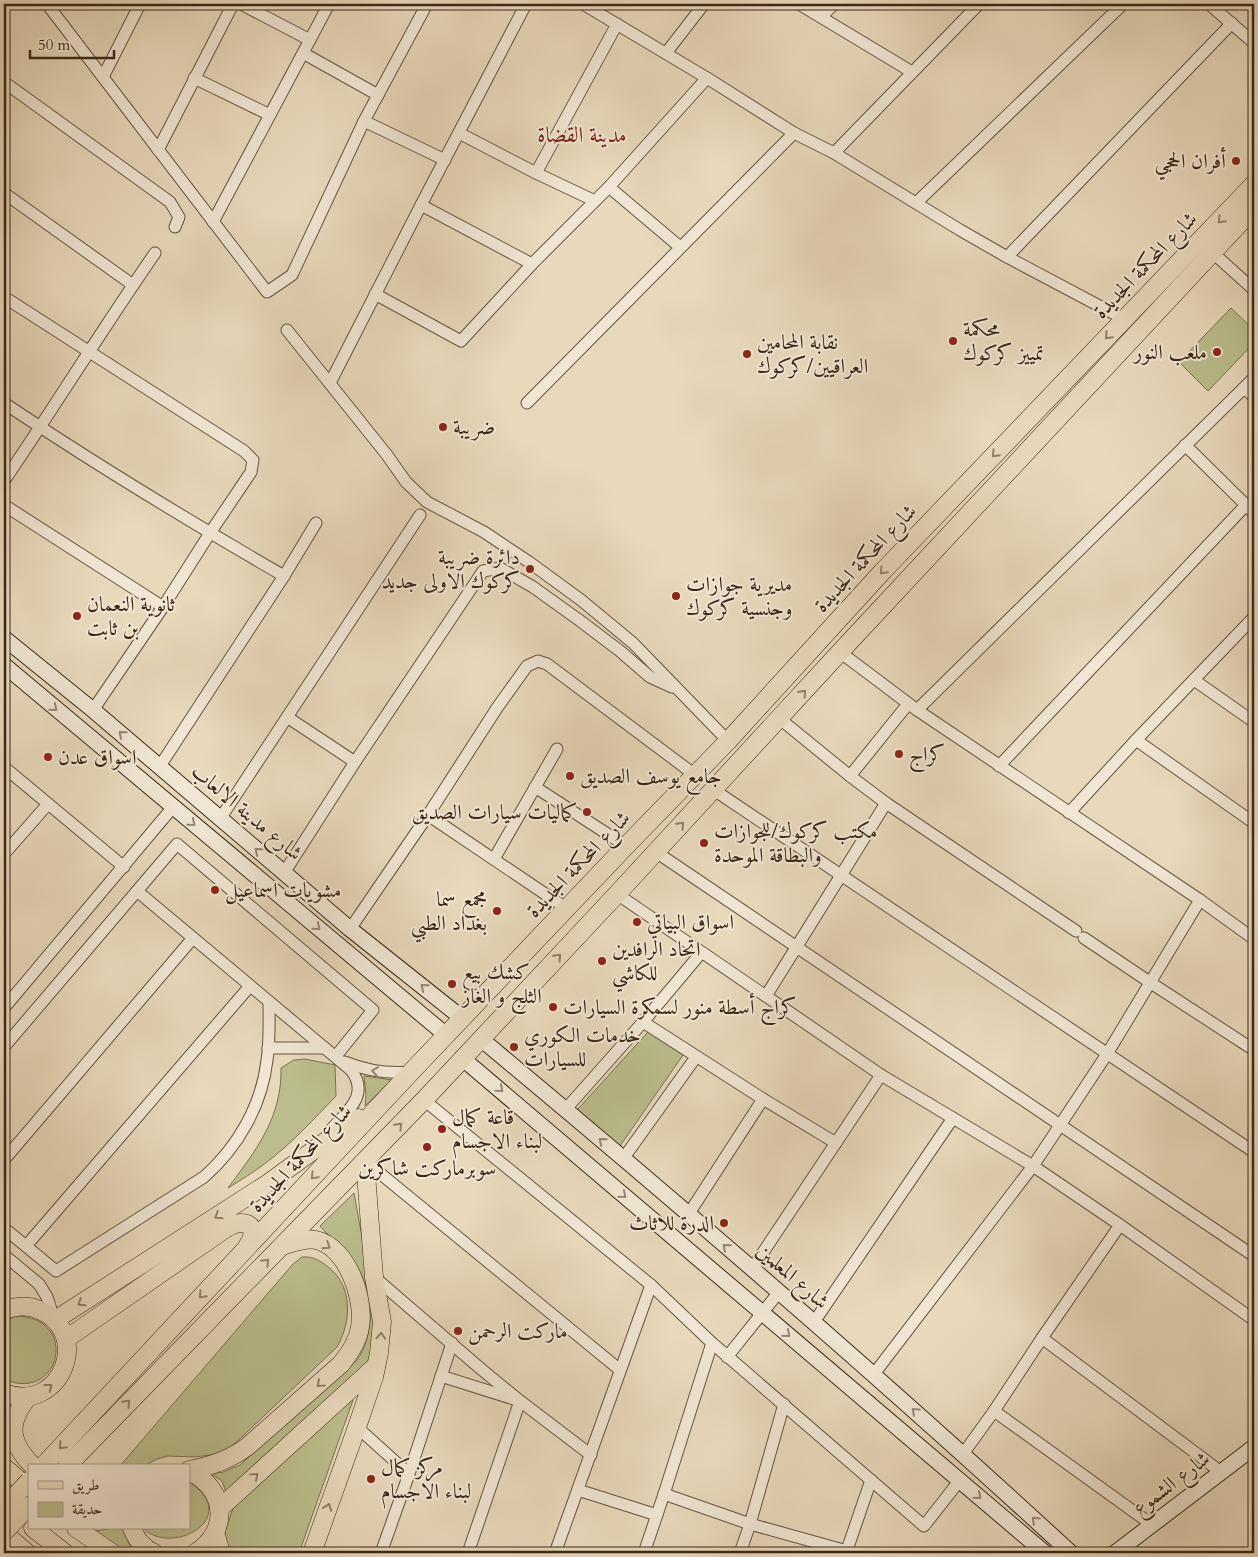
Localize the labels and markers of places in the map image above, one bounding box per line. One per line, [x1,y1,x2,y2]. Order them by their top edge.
place label: أفران الحجي [1155,146,1226,181]
marker: أفران الحجي [1230,155,1242,167]
place label: محكمة تمييز كركوك [963,315,1044,368]
place label: نقابة المحامين العراقيين/كركوك [757,328,868,381]
marker: محكمة تمييز كركوك [947,335,959,347]
place label: ملعب النور [1132,338,1207,367]
marker: ملعب النور [1211,346,1223,358]
marker: نقابة المحامين العراقيين/كركوك [741,348,753,360]
place label: ضريبة [453,413,495,442]
marker: ضريبة [437,421,449,433]
place label: دائرة ضريبة كركوك الاولی جدید [381,543,520,596]
marker: دائرة ضريبة كركوك الاولی جدید [524,563,536,575]
place label: مديرية جوازات وجنسية كركوك [686,570,792,623]
place label: ثانوية النعمان بن ثابت [87,590,176,643]
marker: مديرية جوازات وجنسية كركوك [670,590,682,602]
marker: ثانوية النعمان بن ثابت [71,610,83,622]
place label: كراج [909,740,945,773]
place label: اسواق عدن [58,743,136,772]
marker: كراج [893,748,905,760]
marker: اسواق عدن [42,751,54,763]
place label: جامع يوسف الصديق [580,762,722,795]
marker: جامع يوسف الصديق [564,770,576,782]
place label: كماليات سيارات الصديق [412,798,577,827]
marker: كماليات سيارات الصديق [581,806,593,818]
place label: مكتب كركوك/للجوازات والبطاقة الموحدة [714,817,878,870]
marker: مكتب كركوك/للجوازات والبطاقة الموحدة [698,837,710,849]
place label: مشويات اسماعيل [225,876,341,905]
marker: مشويات اسماعيل [209,884,221,896]
place label: مجمع سما بغداد الطبي [411,885,487,943]
marker: مجمع سما بغداد الطبي [491,905,503,917]
place label: اسواق البياتي [647,908,734,939]
marker: اسواق البياتي [631,916,643,928]
place label: اتحاد الرافدين للكاشي [612,935,701,993]
marker: اتحاد الرافدين للكاشي [596,955,608,967]
place label: كشك بيع الثلج و الغاز [460,958,542,1015]
marker: كشك بيع الثلج و الغاز [446,978,458,990]
place label: كراج أسطة منور لسمكرة السيارات [563,992,796,1026]
marker: كراج أسطة منور لسمكرة السيارات [547,1001,559,1013]
place label: خدمات الكوري للسيارات [524,1021,641,1074]
marker: خدمات الكوري للسيارات [508,1041,520,1053]
place label: قاعة كمال لبناء الاجسام [452,1103,542,1159]
marker: قاعة كمال لبناء الاجسام [436,1123,448,1135]
marker: سوبرماركت شاكرين [421,1141,433,1153]
place label: سوبرماركت شاكرين [358,1154,496,1183]
place label: الدرة للاثاث [629,1209,714,1238]
marker: الدرة للاثاث [718,1217,730,1229]
place label: ماركت الرحمن [468,1317,568,1346]
marker: ماركت الرحمن [452,1325,464,1337]
place label: مركز كمال لبناء الاجسام [381,1453,471,1509]
marker: مركز كمال لبناء الاجسام [365,1473,377,1485]

